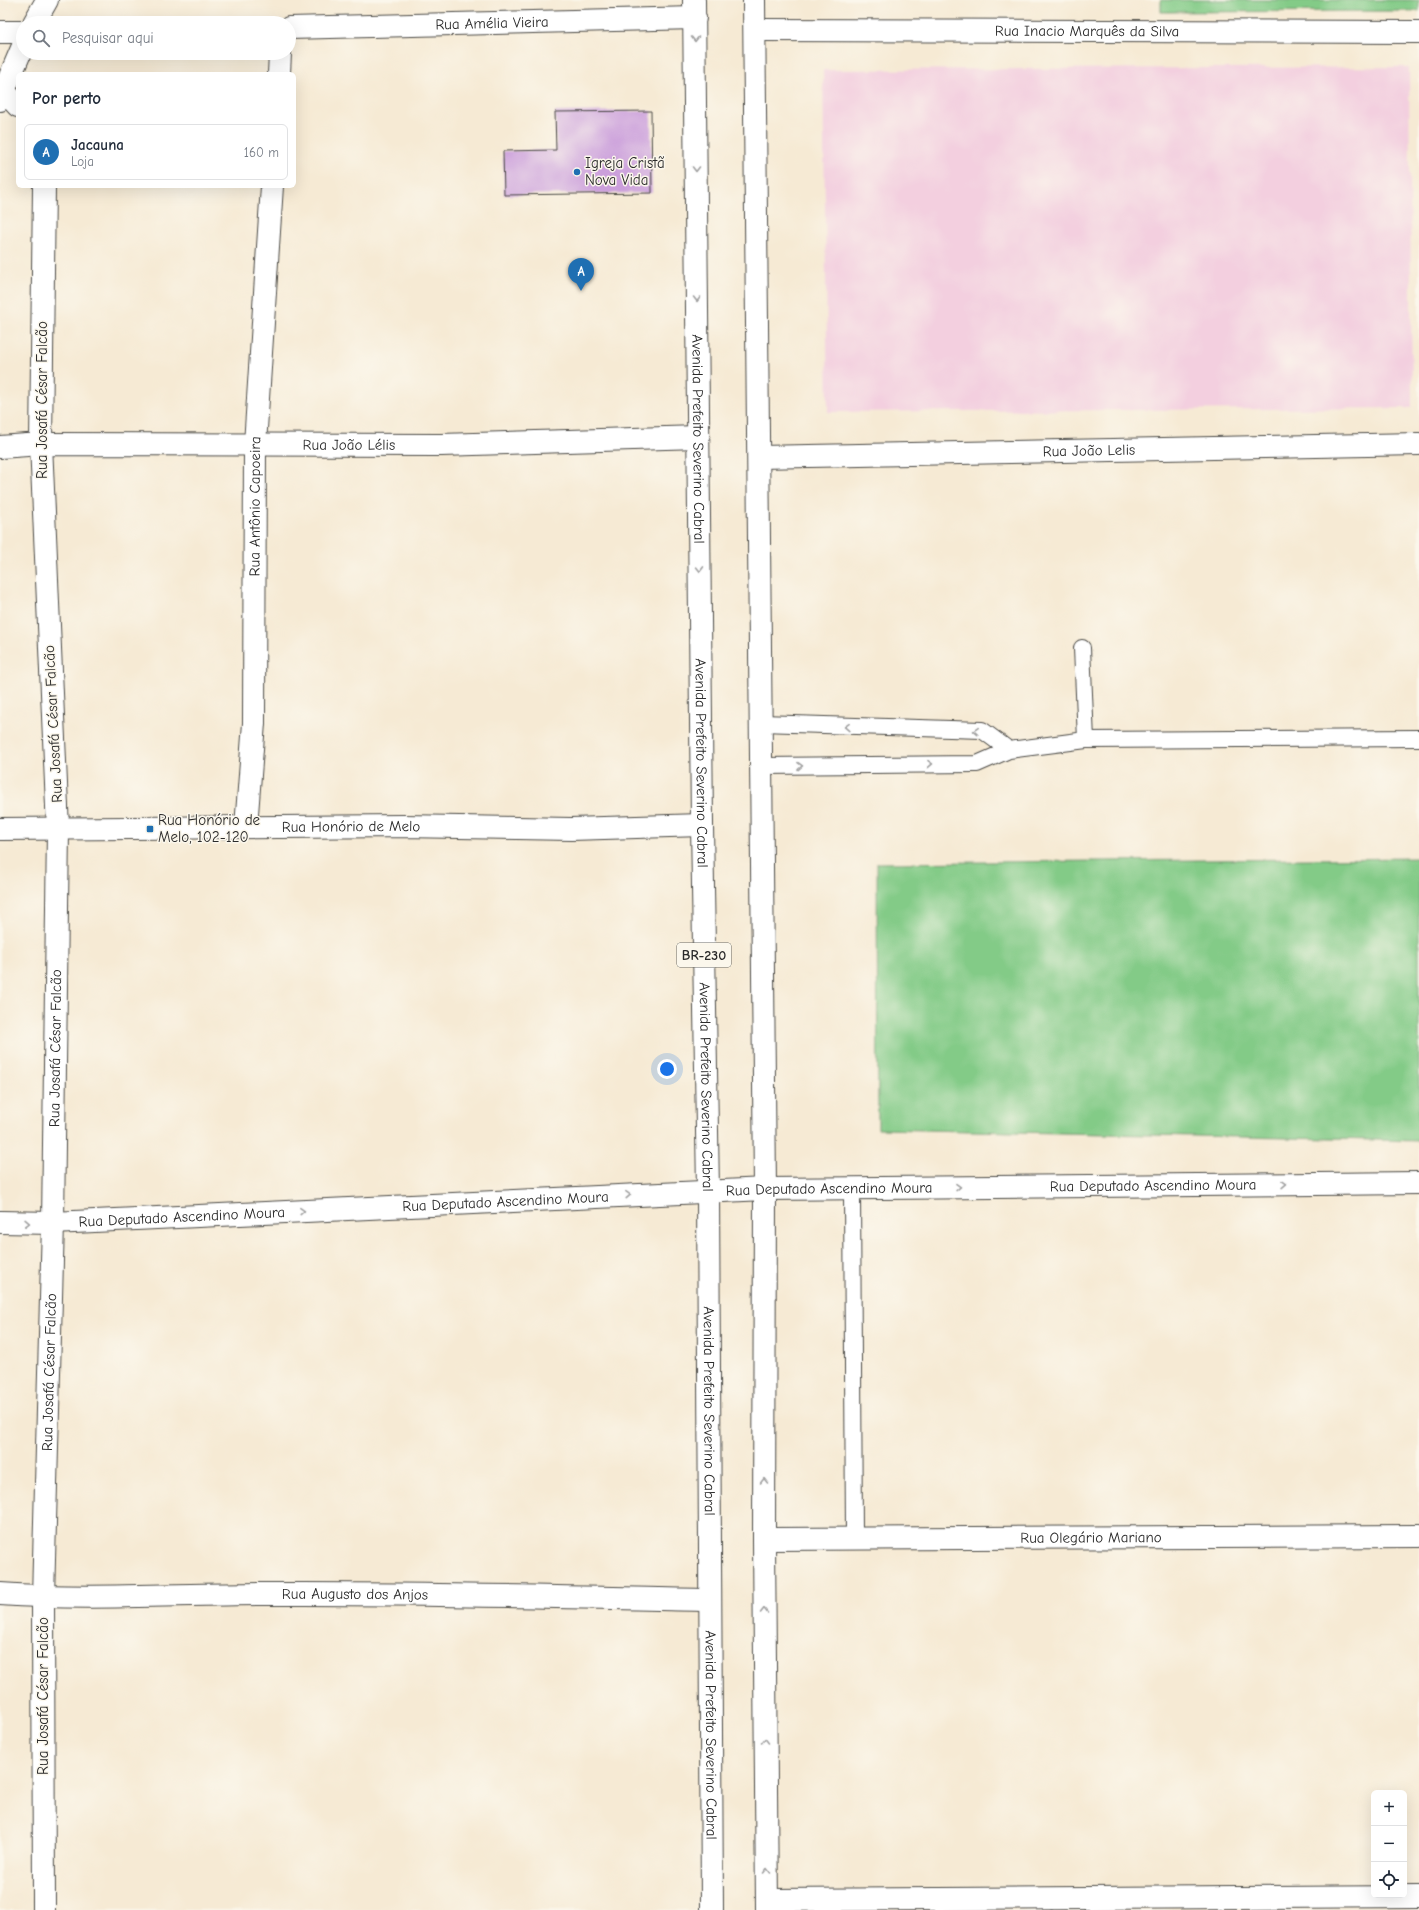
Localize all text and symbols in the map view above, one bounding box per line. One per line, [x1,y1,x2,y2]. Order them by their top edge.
street label: Rua Amélia Vieira [435,13,549,33]
search box [16,16,296,60]
street label: Rua Inacio Marquês da Silva [995,22,1179,40]
icon: search [30,27,52,49]
text: Pesquisar aqui [62,29,154,47]
one-way arrow [691,36,699,42]
text: Por perto [32,89,101,108]
text: Jacauna [71,136,124,154]
text: A [42,145,50,160]
text: 160 m [244,145,279,160]
text: Loja [71,154,94,169]
place label: Igreja Cristã Nova Vida [585,154,665,189]
one-way arrow [692,166,700,172]
marker: Igreja Cristã Nova Vida [572,167,582,177]
pin: A [568,258,594,291]
one-way arrow [693,296,701,302]
street label: Rua Josafá César Falcão [33,321,51,479]
street label: Avenida Prefeito Severino Cabral [688,334,708,544]
street label: Rua Antônio Capoeira [246,436,264,576]
street label: Rua João Lélis [303,436,395,454]
street label: Rua João Lelis [1042,441,1135,460]
one-way arrow [695,566,704,572]
street label: Rua Josafá César Falcão [40,645,66,803]
street label: Avenida Prefeito Severino Cabral [691,658,712,868]
one-way arrow [844,722,850,731]
one-way arrow [973,726,980,735]
one-way arrow [927,760,933,769]
one-way arrow [797,762,803,770]
place label: Rua Honório de Melo, 102-120 [158,811,261,846]
street label: Rua Honório de Melo [282,817,420,836]
marker: Rua Honório de Melo, 102-120 [145,824,155,834]
road number: BR-230 [677,943,731,967]
street label: Rua Josafá César Falcão [45,969,65,1127]
street label: Avenida Prefeito Severino Cabral [696,982,717,1192]
your location [657,1059,677,1079]
street label: Rua Deputado Ascendino Moura [1050,1175,1257,1195]
street label: Rua Deputado Ascendino Moura [725,1178,933,1200]
one-way arrow [1281,1180,1287,1188]
one-way arrow [955,1183,961,1191]
street label: Rua Deputado Ascendino Moura [402,1187,609,1215]
one-way arrow [625,1191,631,1199]
street label: Rua Deputado Ascendino Moura [78,1203,285,1231]
one-way arrow [299,1207,305,1215]
one-way arrow [24,1219,30,1227]
street label: Rua Josafá César Falcão [38,1293,60,1451]
street label: Avenida Prefeito Severino Cabral [700,1306,719,1516]
one-way arrow [760,1478,768,1484]
street label: Rua Olegário Mariano [1020,1528,1162,1547]
street label: Rua Augusto dos Anjos [282,1585,428,1604]
one-way arrow [760,1608,768,1614]
street label: Rua Josafá César Falcão [34,1617,52,1775]
street label: Avenida Prefeito Severino Cabral [701,1630,721,1840]
one-way arrow [761,1738,770,1744]
map controls [1371,1790,1407,1898]
button: + [1371,1790,1407,1826]
button: − [1371,1826,1407,1862]
button: locate [1371,1862,1407,1898]
one-way arrow [762,1868,771,1874]

